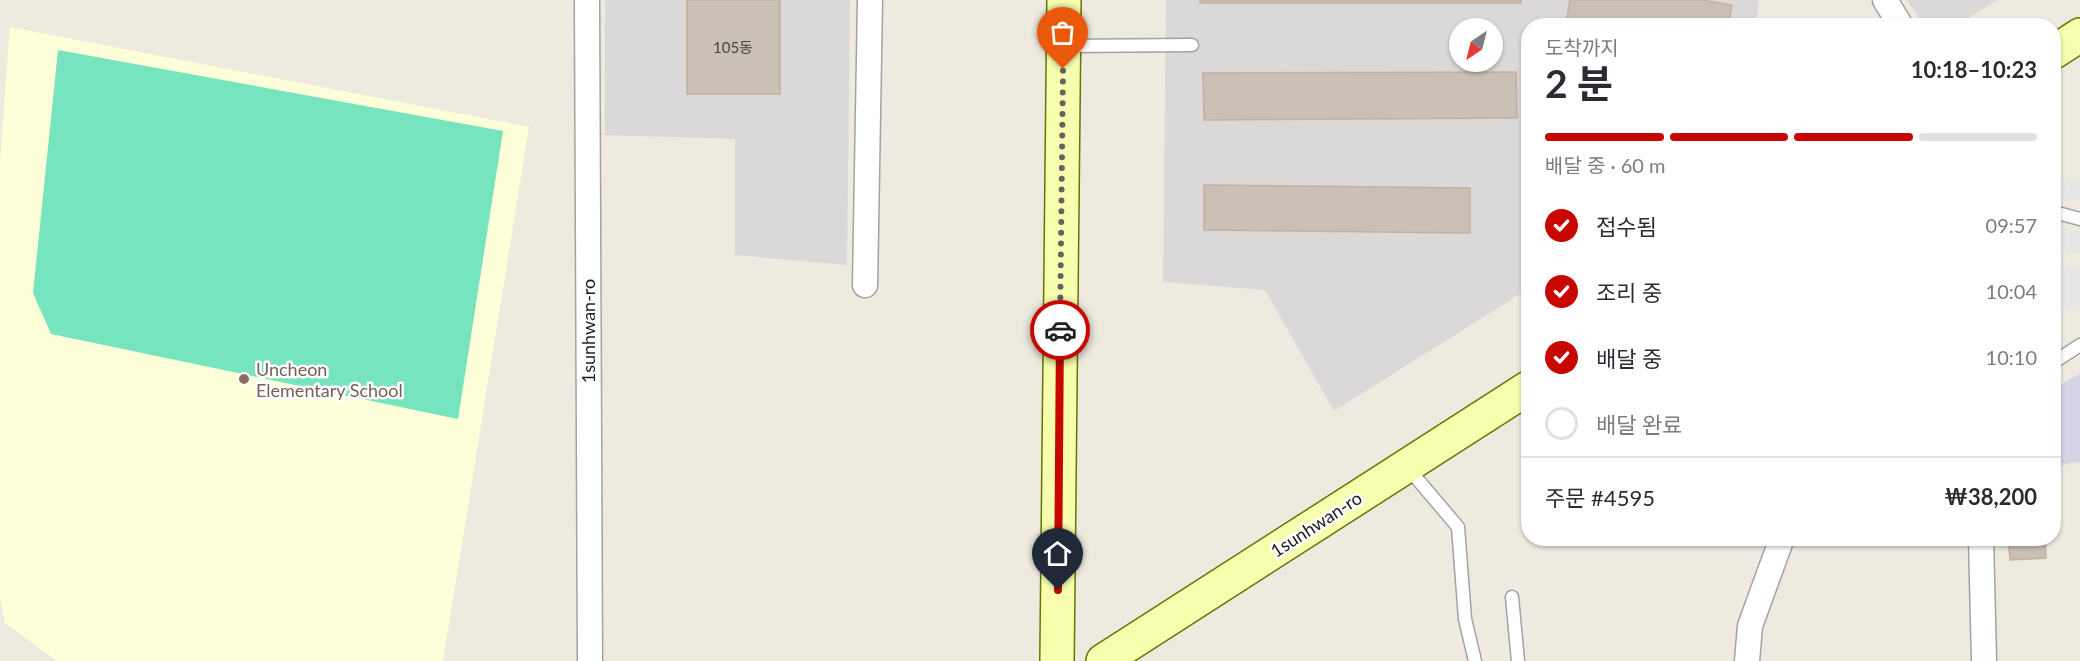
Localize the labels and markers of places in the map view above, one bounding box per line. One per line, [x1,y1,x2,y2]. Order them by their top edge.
pin [1037,7,1088,69]
place label: Uncheon Elementary School [256,358,403,401]
marker: Uncheon Elementary School [237,372,251,386]
pin [1032,528,1083,590]

